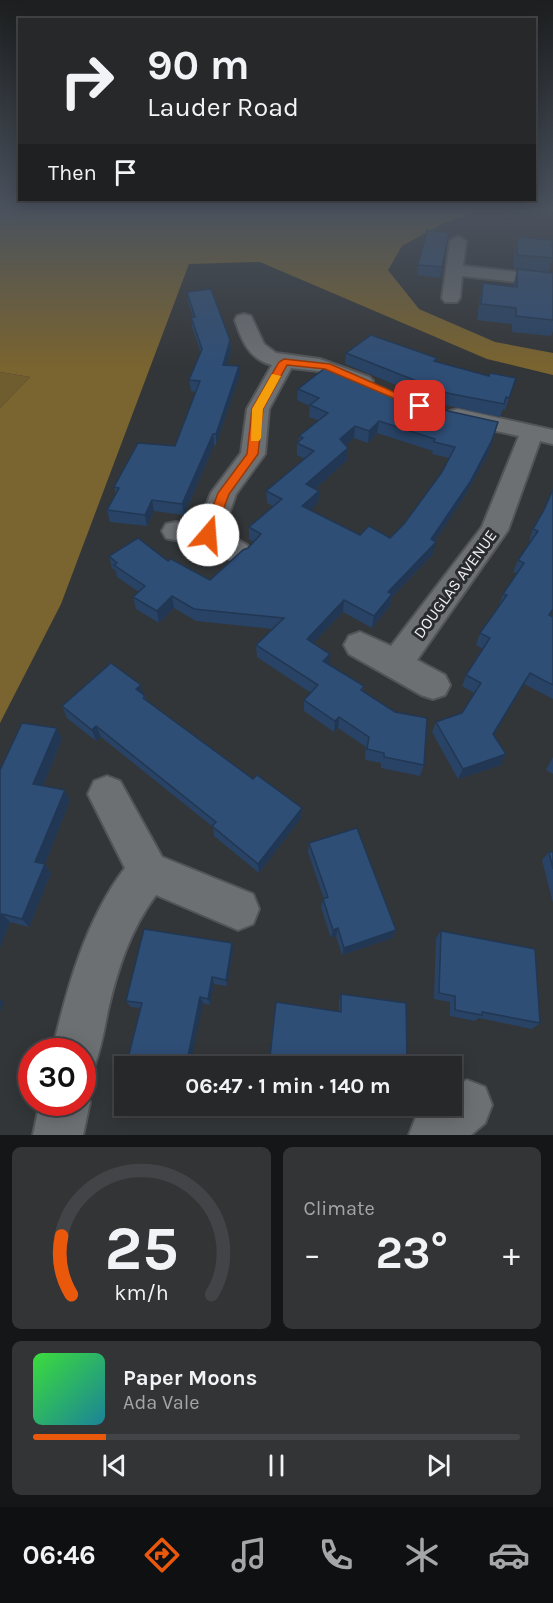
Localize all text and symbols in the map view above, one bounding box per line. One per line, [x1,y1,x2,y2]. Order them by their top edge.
text: 90 m [147,40,250,90]
icon: right [48,42,126,120]
text: Lauder Road [147,91,299,123]
icon: arrive [109,156,142,189]
text: Then [48,160,97,186]
pin [394,380,445,431]
icon: arrive [403,389,436,422]
position arrow [176,503,240,567]
street label: DOUGLAS AVENUE [409,526,501,642]
speed limit sign: 30 [18,1038,96,1116]
text: 06:47 · 1 min · 140 m [185,1073,391,1099]
text: Climate [304,1197,375,1220]
text: 25 [104,1212,178,1285]
text: 23° [375,1227,448,1279]
text: − [304,1235,321,1273]
text: + [503,1235,520,1273]
text: km/h [114,1280,168,1305]
text: Paper Moons [123,1365,257,1391]
text: Ada Vale [123,1391,200,1414]
icon: previous [98,1449,131,1482]
icon: pause [260,1449,293,1482]
icon: next [422,1449,455,1482]
icon: directions [141,1534,183,1576]
icon: music [228,1534,270,1576]
icon: phone [315,1534,357,1576]
icon: climate [401,1534,443,1576]
icon: car [488,1534,530,1576]
text: 06:46 [22,1539,96,1571]

